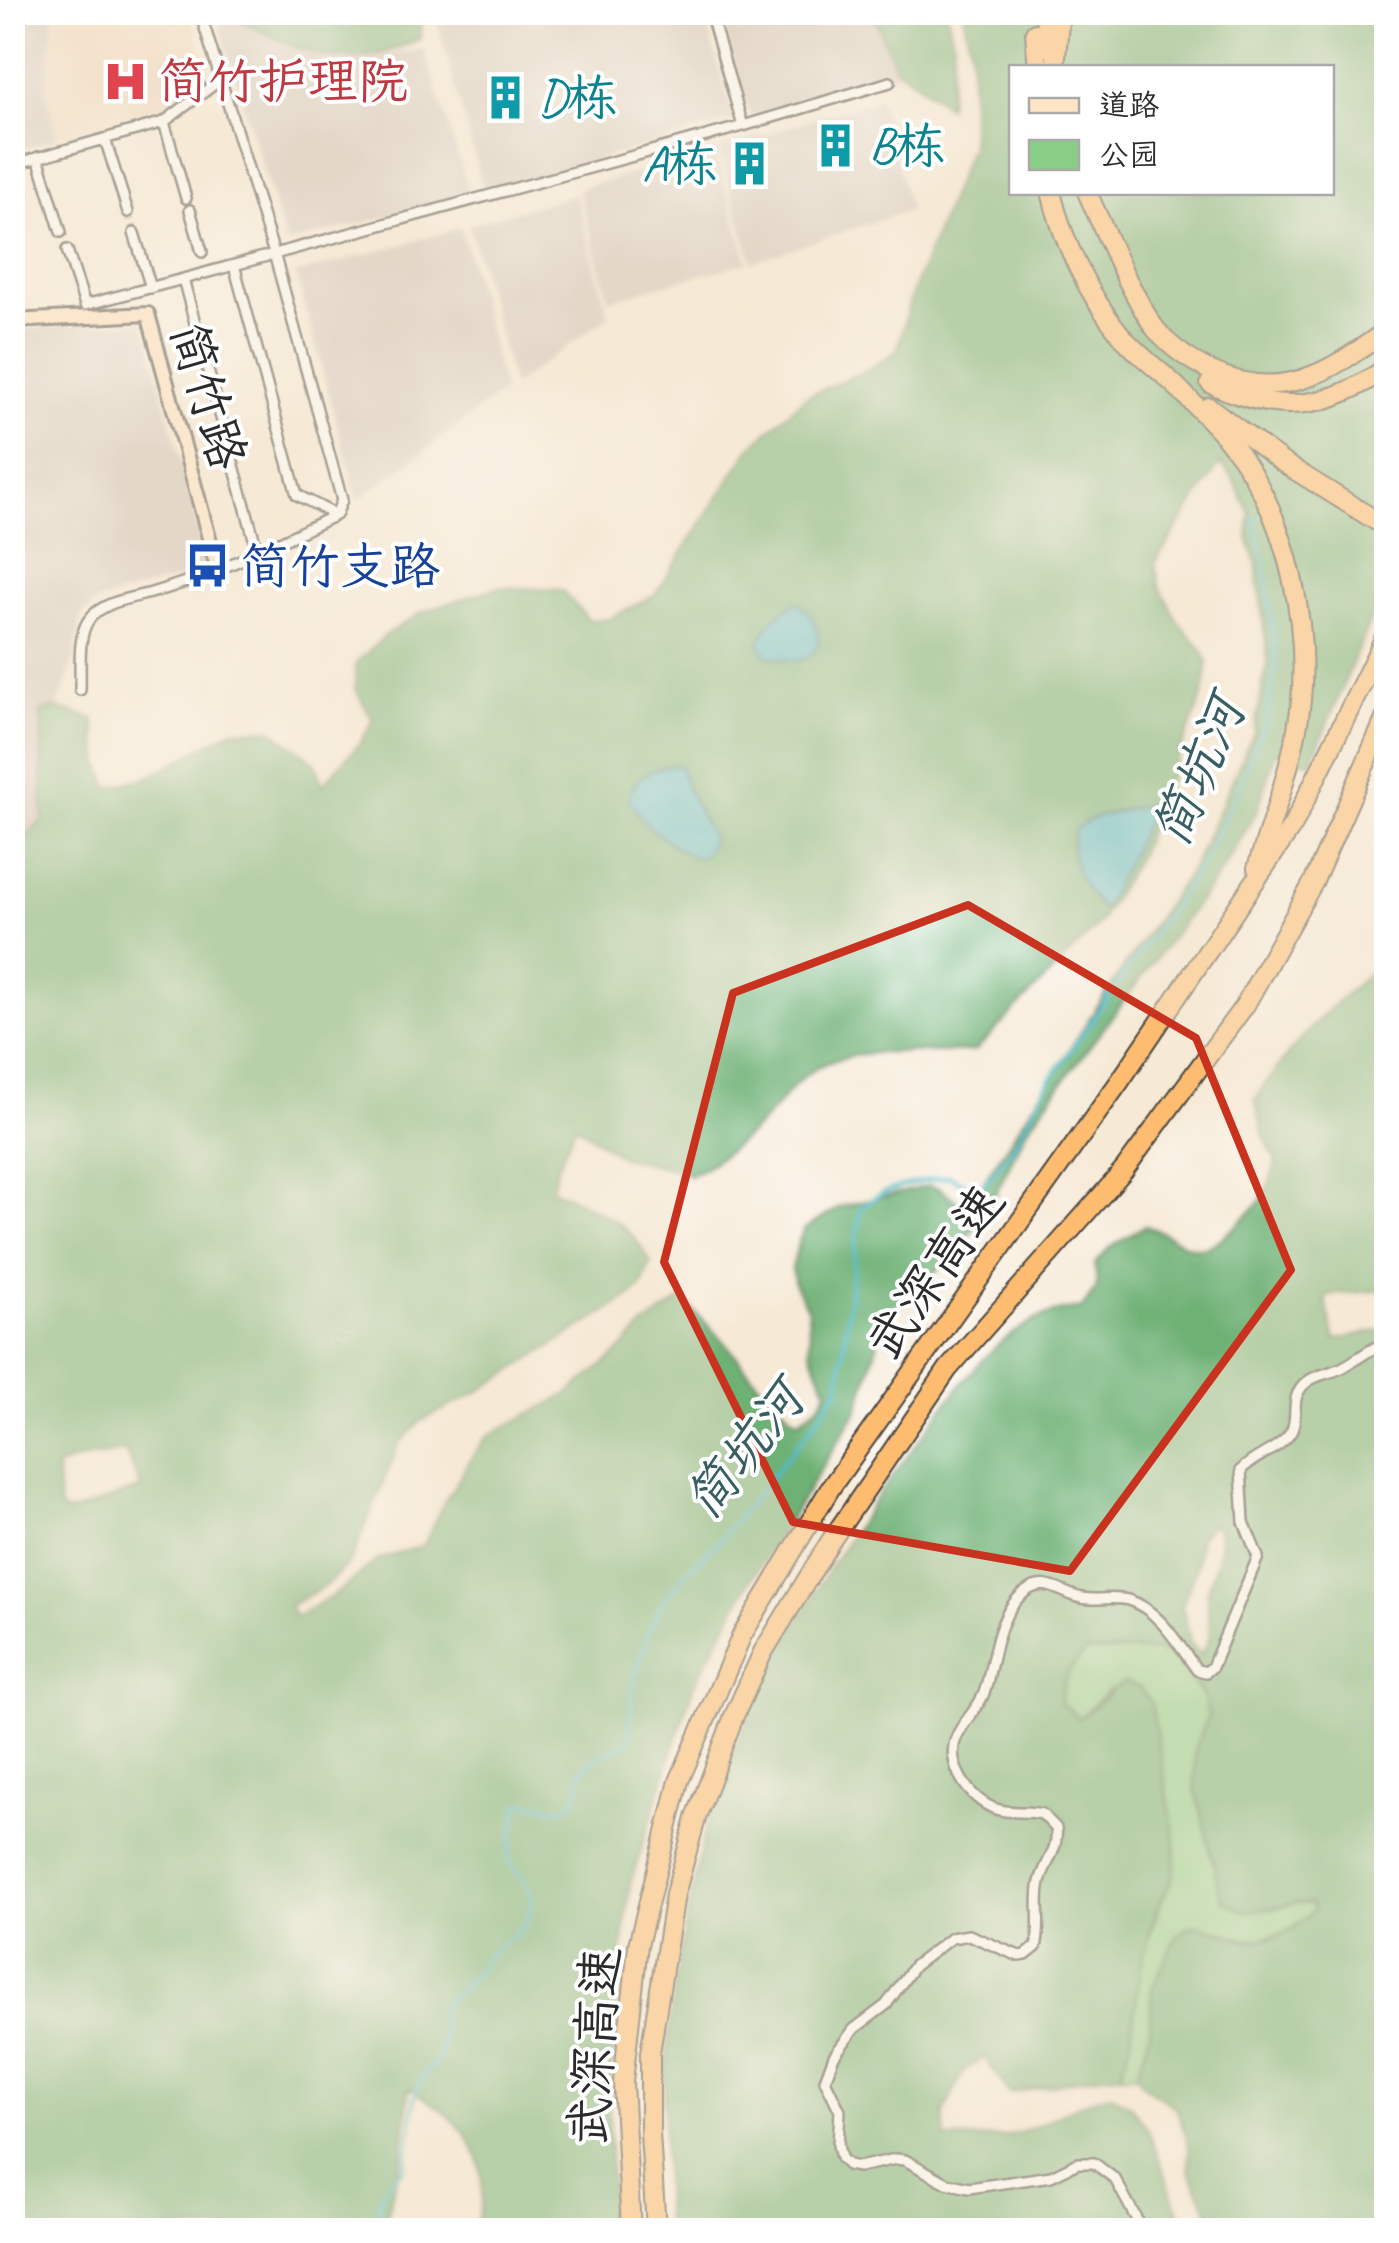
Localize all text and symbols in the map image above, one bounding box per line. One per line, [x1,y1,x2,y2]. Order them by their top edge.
place label: 简竹护理院 [158,50,408,113]
hospital icon: 简竹护理院 [101,57,149,105]
legend [1009,65,1334,195]
place label: D栋 [538,66,617,129]
building icon: D栋 [481,73,529,121]
text: 道路 [1099,86,1159,124]
place label: B栋 [869,114,945,177]
building icon: B栋 [812,121,860,169]
place label: A栋 [642,132,717,195]
text: 公园 [1099,136,1159,174]
building icon: A栋 [726,139,774,187]
street label: 简竹路 [156,315,260,477]
place label: 简竹支路 [240,535,440,598]
bus stop icon: 简竹支路 [183,542,231,590]
water label: 简坑河 [1138,680,1263,856]
street label: 武深高速 [852,1172,1018,1372]
water label: 简坑河 [671,1363,823,1532]
street label: 武深高速 [557,1944,633,2148]

